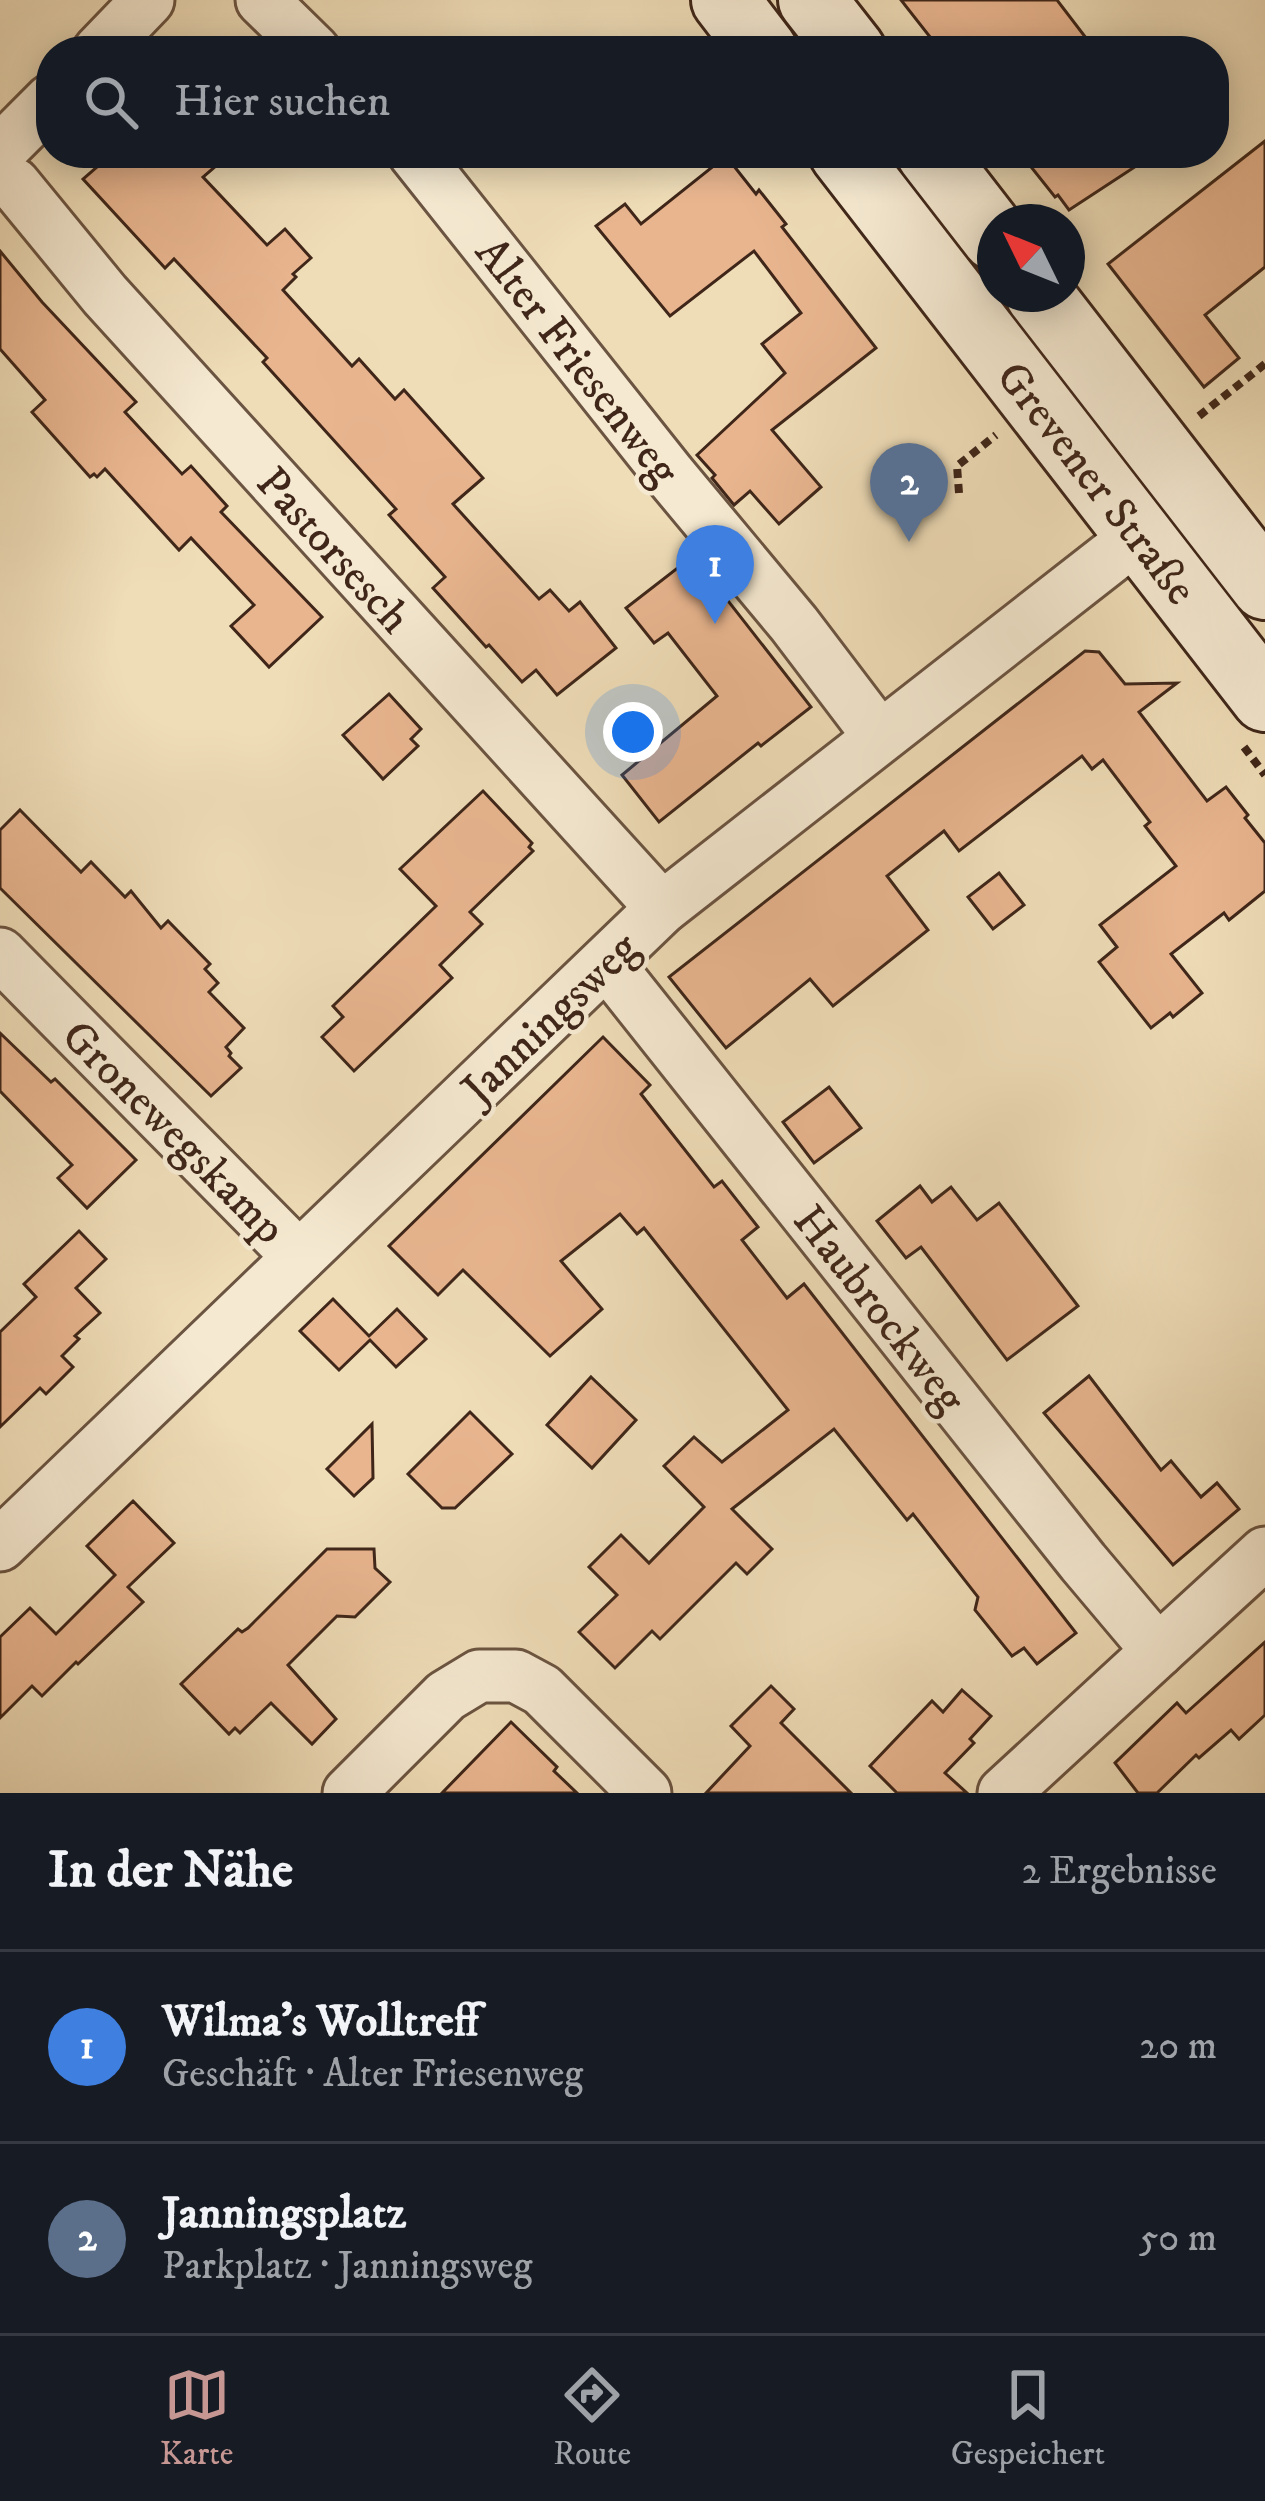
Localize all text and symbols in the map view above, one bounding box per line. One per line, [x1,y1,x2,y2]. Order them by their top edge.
search box [36,36,1229,168]
icon: search [78,69,144,135]
text: Hier suchen [174,74,390,130]
north arrow [977,204,1085,312]
street label: Alter Friesenweg [462,226,691,497]
street label: Grevener Straße [983,351,1208,617]
pin: 2 [870,443,948,542]
street label: Pastorsesch [243,456,422,646]
pin: 1 [676,525,754,624]
your location [603,702,663,762]
street label: Janningsweg [448,921,651,1120]
street label: Gronewegskamp [49,1009,297,1257]
street label: Haubrockweg [780,1194,977,1425]
text: In der Nähe [48,1839,293,1903]
text: 2 Ergebnisse [1021,1847,1217,1896]
text: Wilma's Wolltreff [162,1994,479,2050]
text: 1 [80,2022,94,2071]
text: 20 m [1139,2022,1217,2071]
text: Geschäft · Alter Friesenweg [162,2050,583,2099]
text: Janningsplatz [162,2186,406,2242]
text: 2 [77,2214,97,2263]
text: 50 m [1139,2214,1217,2263]
text: Parkplatz · Janningsweg [162,2242,532,2291]
tab: Karte [160,2362,234,2475]
tab: Route [553,2362,631,2475]
tab: Gespeichert [951,2362,1105,2475]

